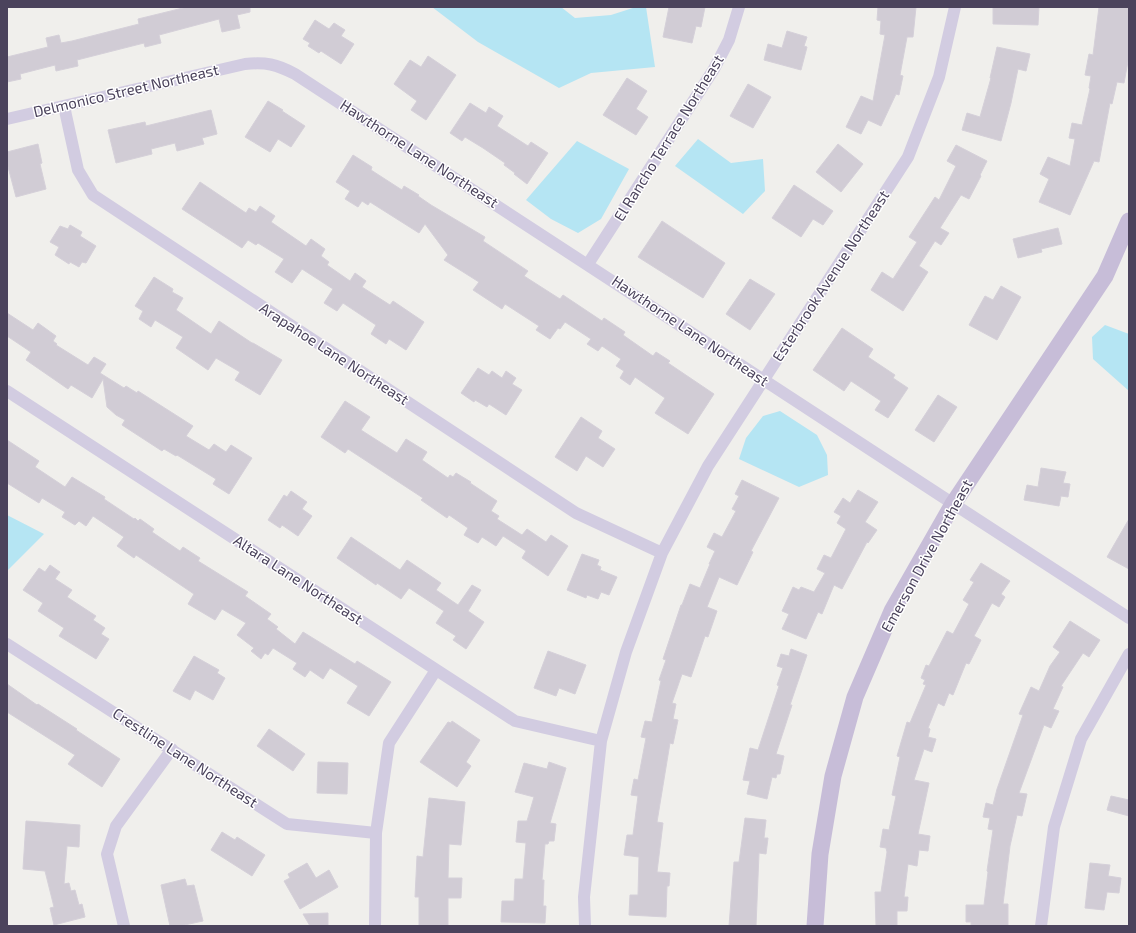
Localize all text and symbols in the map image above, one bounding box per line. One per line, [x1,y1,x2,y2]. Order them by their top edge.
street label: El Rancho Terrace Northeast [609,51,727,224]
street label: Delmonico Street Northeast [31,60,221,120]
street label: Hawthorne Lane Northeast [337,95,502,211]
street label: Esterbrook Avenue Northeast [768,186,892,364]
street label: Hawthorne Lane Northeast [609,271,772,389]
street label: Arapahoe Lane Northeast [257,298,413,408]
street label: Emerson Drive Northeast [877,476,976,635]
street label: Altara Lane Northeast [231,531,367,628]
street label: Crestline Lane Northeast [110,704,262,811]

